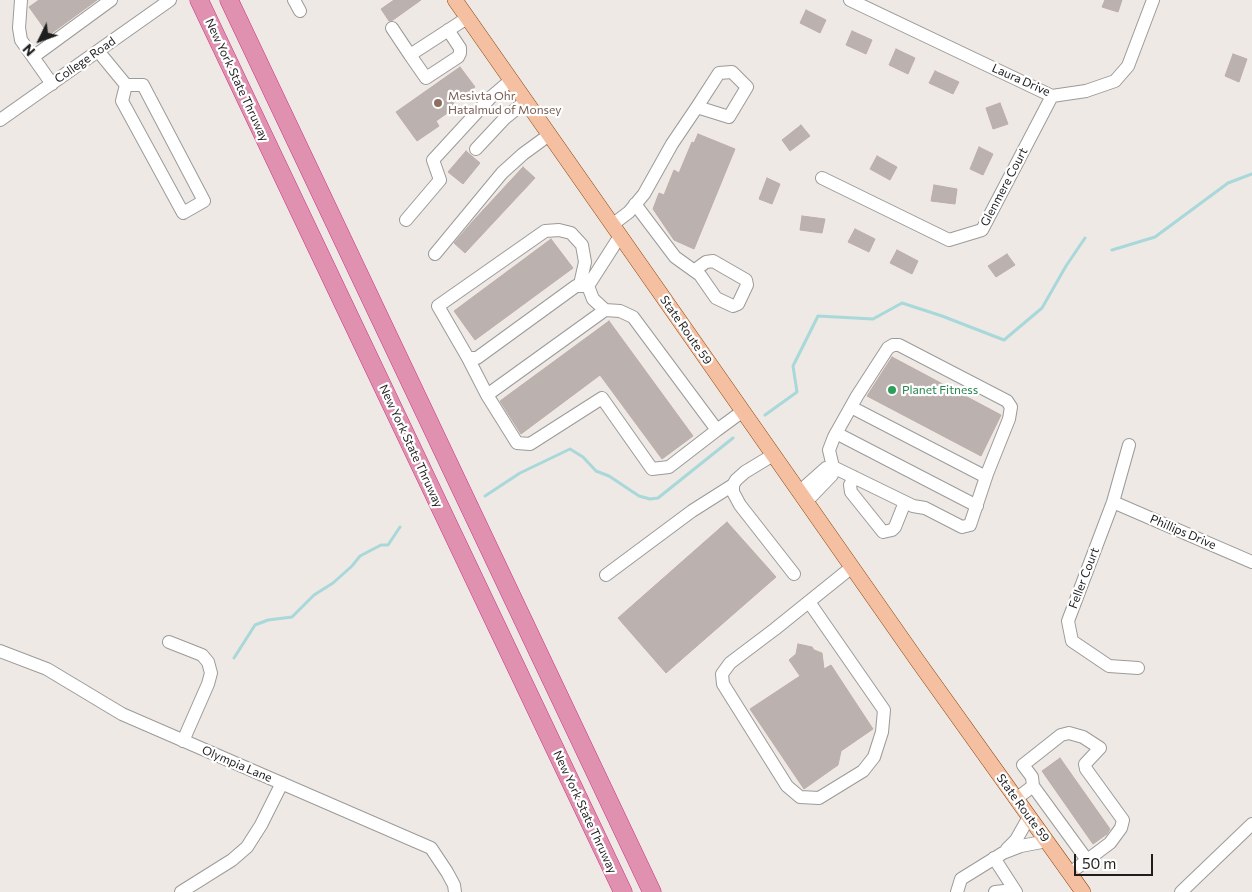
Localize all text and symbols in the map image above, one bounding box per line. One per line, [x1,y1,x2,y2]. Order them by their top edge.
north arrow [15,15,65,65]
street label: New York State Thruway [202,16,272,144]
street label: College Road [52,34,118,86]
text: N [19,41,38,60]
street label: Laura Drive [990,61,1052,99]
place label: Mesivta Ohr Hatalmud of Monsey [448,89,561,117]
marker: Mesivta Ohr Hatalmud of Monsey [432,97,444,109]
street label: Glenmere Court [977,145,1031,229]
street label: State Route 59 [657,293,715,367]
street label: New York State Thruway [376,382,446,510]
place label: Planet Fitness [902,383,978,397]
marker: Planet Fitness [886,384,898,396]
street label: Phillips Drive [1148,512,1218,552]
street label: Feller Court [1066,545,1102,611]
street label: Olympia Lane [200,743,274,785]
street label: New York State Thruway [550,748,620,876]
street label: State Route 59 [993,771,1053,845]
scale bar [1077,844,1156,876]
text: 50 m [1082,854,1116,872]

